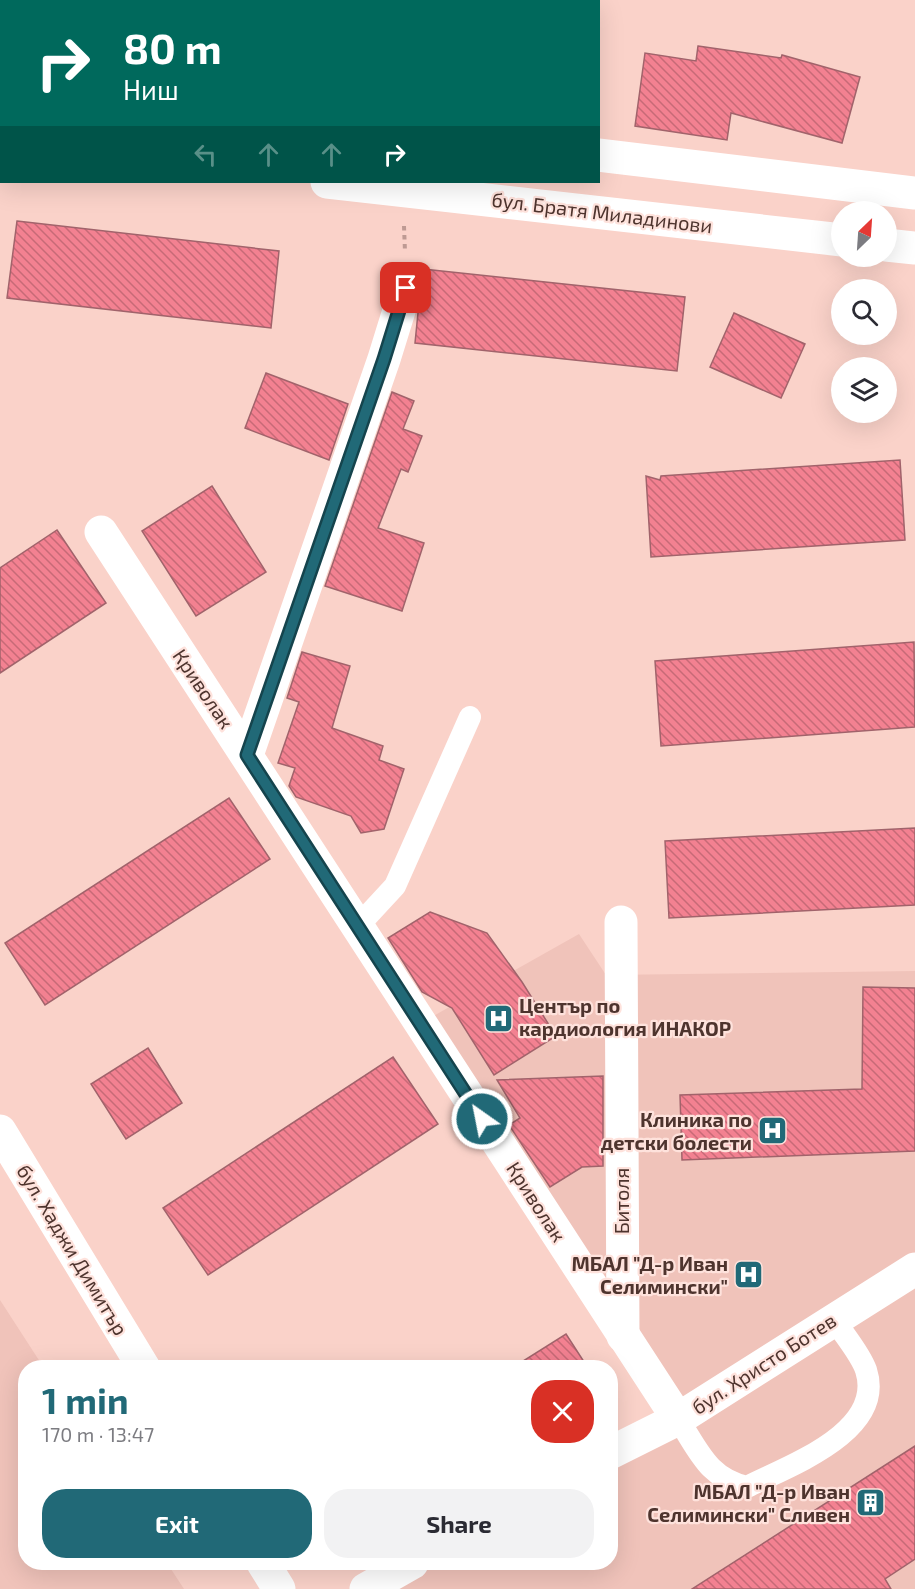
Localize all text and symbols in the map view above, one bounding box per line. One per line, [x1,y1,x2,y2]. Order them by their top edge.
text: 80 m [123,22,222,72]
icon: right [24,24,102,102]
text: Ниш [123,73,179,105]
icon: left [189,138,222,171]
icon: ahead [252,138,285,171]
icon: ahead [315,138,348,171]
icon: right [378,138,411,171]
street label: бул. Братя Миладинови [490,187,714,238]
north arrow [831,201,897,267]
map controls [831,201,897,423]
pin [380,262,431,313]
icon: arrive [389,271,422,304]
button: search [831,279,897,345]
button: layers [831,357,897,423]
street label: Криволак [169,644,239,733]
place label: Център по кардиология ИНАКОР [519,993,731,1040]
hospital icon: Център по кардиология ИНАКОР [482,1002,514,1034]
position arrow [450,1087,514,1151]
place label: Клиника по детски болести [601,1107,752,1154]
hospital icon: Клиника по детски болести [757,1115,789,1147]
street label: Криволак [502,1157,572,1246]
street label: бул. Хаджи Димитър [11,1160,133,1340]
street label: Битоля [609,1168,633,1234]
place label: МБАЛ "Д-р Иван Селимински" [571,1251,728,1298]
hospital icon: МБАЛ "Д-р Иван Селимински" [733,1259,765,1291]
street label: бул. Христо Ботев [687,1308,841,1420]
text: 1 min [42,1378,129,1421]
button: close [531,1380,594,1443]
text: 170 m · 13:47 [42,1422,154,1446]
place label: МБАЛ "Д-р Иван Селимински" Сливен [647,1479,850,1526]
building icon: МБАЛ "Д-р Иван Селимински" Сливен [855,1487,887,1519]
button: Exit [42,1489,312,1558]
button: Share [324,1489,594,1558]

